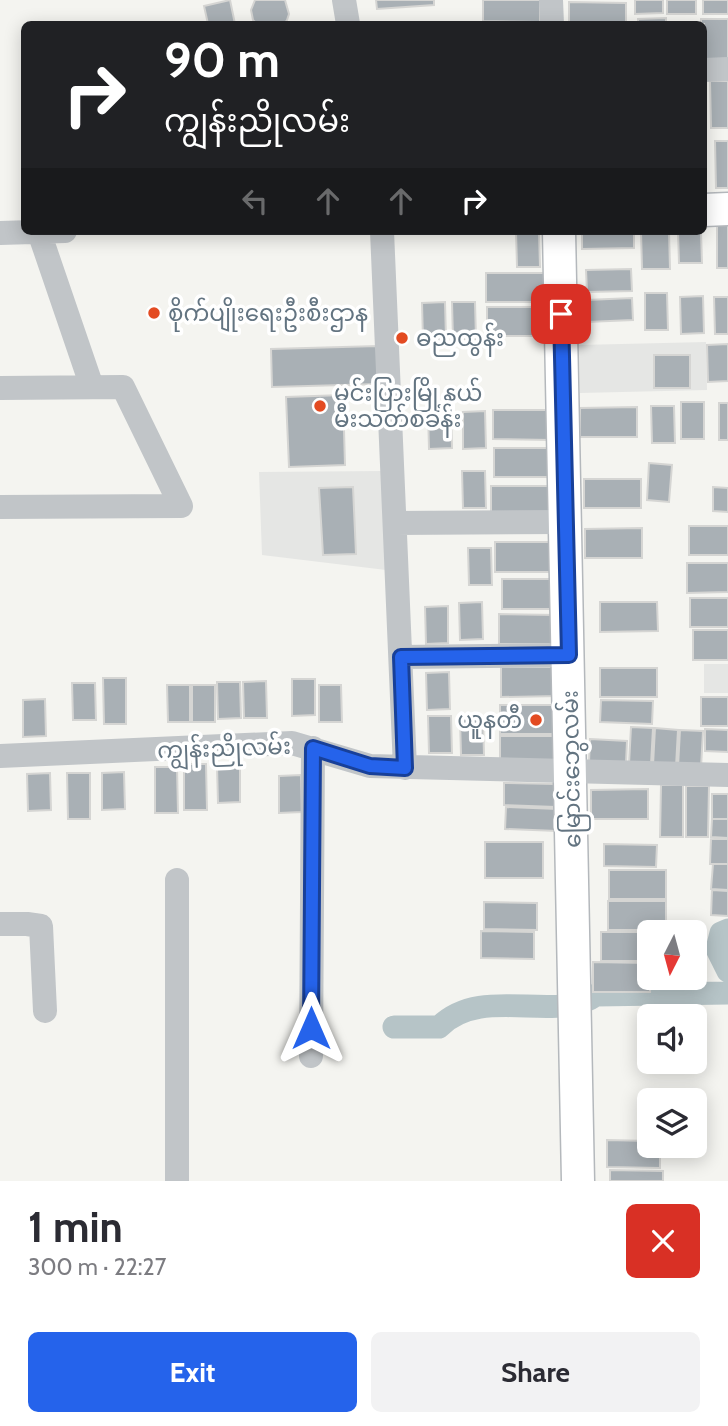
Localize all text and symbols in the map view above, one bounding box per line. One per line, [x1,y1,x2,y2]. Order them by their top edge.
text: 90 m [164,30,280,89]
icon: right [49,49,140,140]
text: ကျွန်းညိုလမ်း [164,101,350,140]
icon: left [236,182,274,220]
icon: ahead [309,182,347,220]
icon: ahead [382,182,420,220]
icon: right [455,182,493,220]
pin [531,284,591,344]
icon: arrive [542,295,580,333]
place label: စိုက်ပျိုးရေးဦးစီးဌာန [168,297,368,332]
marker: စိုက်ပျိုးရေးဦးစီးဌာန [146,305,162,321]
place label: ဓညထွန်း [416,322,504,357]
marker: ဓညထွန်း [394,330,410,346]
place label: မင်းပြားမြို့နယ် မီးသတ်စခန်း [334,377,482,438]
marker: မင်းပြားမြို့နယ် မီးသတ်စခန်း [312,398,328,414]
street label: မြောင်းဘွေလမ်း [554,690,591,848]
place label: ယူနတီ [457,704,522,739]
marker: ယူနတီ [528,712,544,728]
street label: ကျွန်းညိုလမ်း [157,730,292,771]
north arrow [637,920,707,990]
map controls [637,920,707,1158]
position arrow [274,991,348,1065]
button: sound [637,1004,707,1074]
button: layers [637,1088,707,1158]
text: 1 min [28,1201,123,1253]
button: close [626,1204,700,1278]
text: 300 m · 22:27 [28,1253,166,1281]
button: Exit [28,1332,357,1412]
button: Share [371,1332,700,1412]

